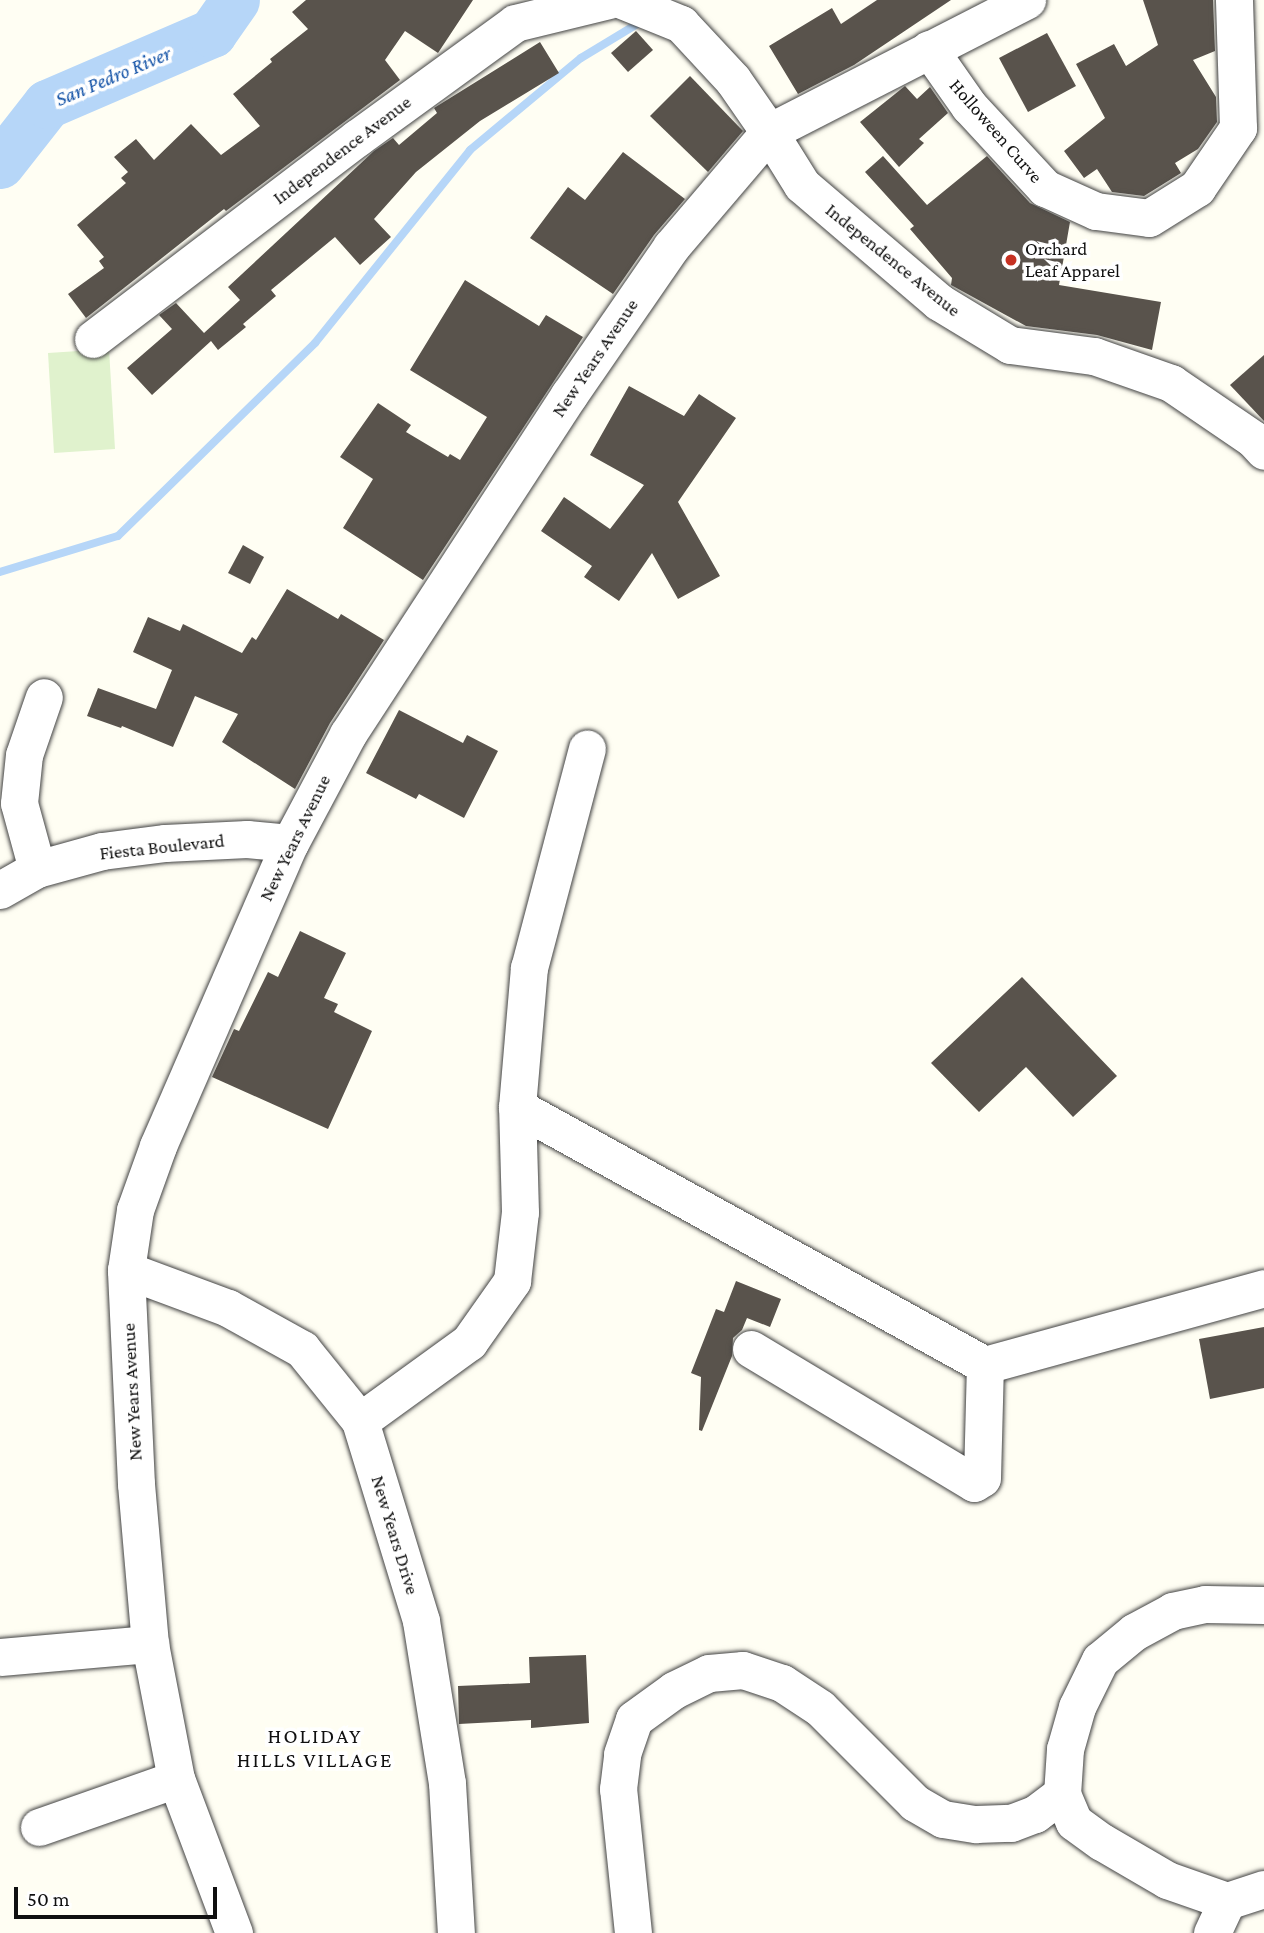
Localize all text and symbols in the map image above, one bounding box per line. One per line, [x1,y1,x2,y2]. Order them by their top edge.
water label: San Pedro River [51,40,175,112]
street label: Holloween Curve [945,74,1047,188]
street label: Independence Avenue [268,91,416,209]
street label: Independence Avenue [821,199,965,321]
place label: Orchard Leaf Apparel [1025,238,1120,282]
marker: Orchard Leaf Apparel [1003,252,1019,268]
street label: New Years Avenue [547,295,643,421]
street label: New Years Avenue [255,771,335,905]
street label: Fiesta Boulevard [98,829,226,865]
street label: New Years Avenue [117,1323,147,1461]
street label: New Years Drive [366,1473,424,1597]
district label: HOLIDAY HILLS VILLAGE [238,1723,392,1773]
scale bar [18,1874,220,1918]
text: 50 m [27,1887,70,1911]

